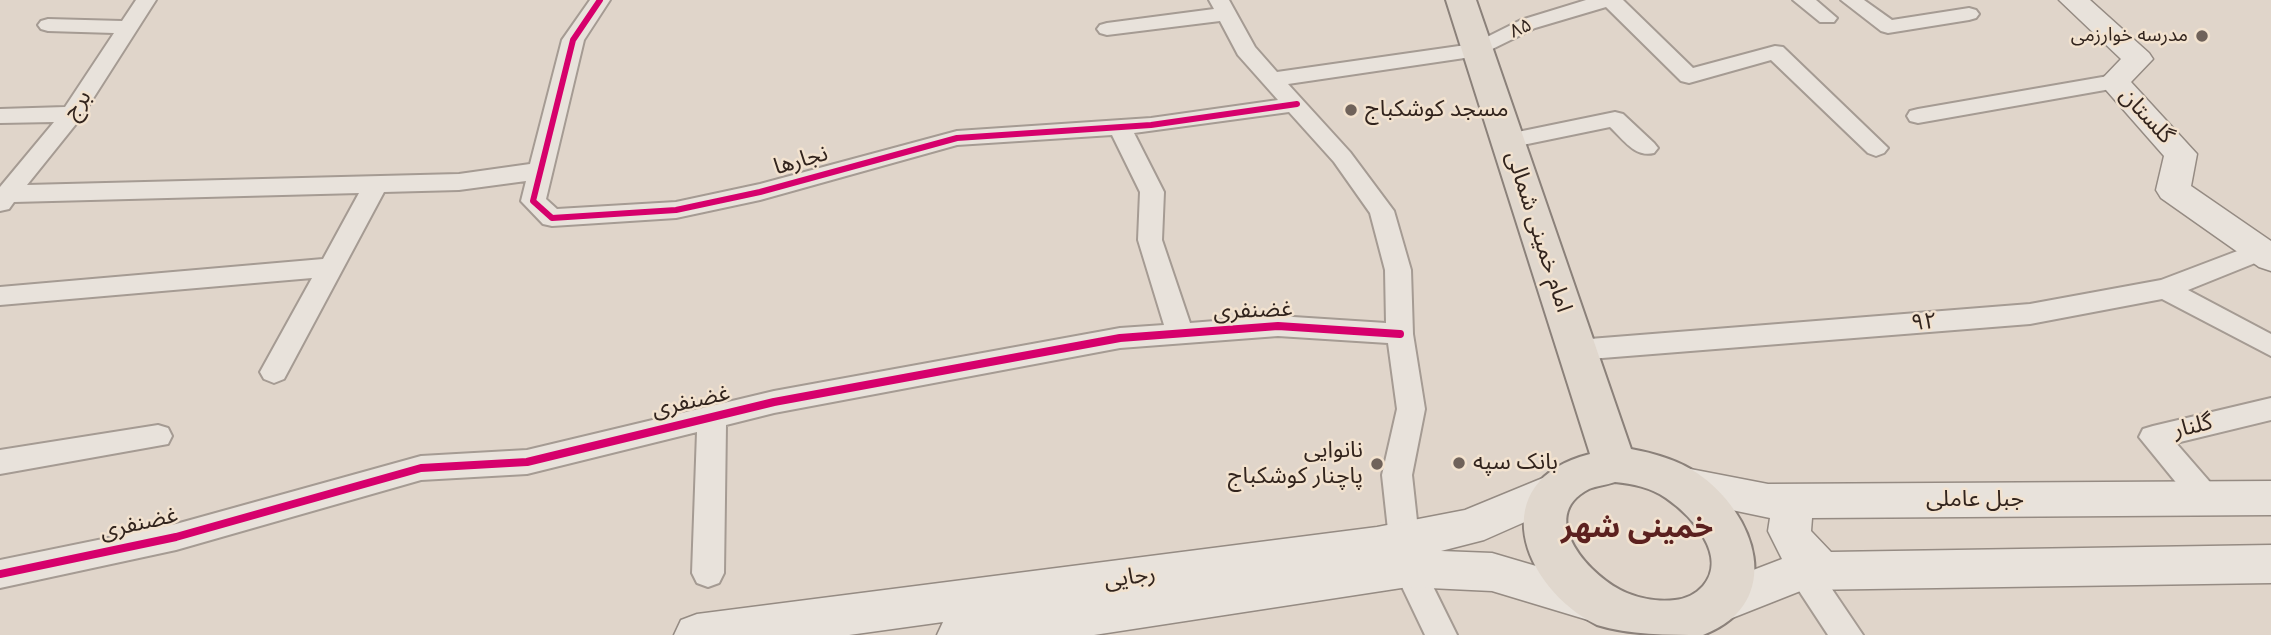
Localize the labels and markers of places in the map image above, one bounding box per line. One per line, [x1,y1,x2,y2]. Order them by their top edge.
place label: مدرسه خوارزمی [2071,25,2188,47]
marker: مدرسه خوارزمی [2194,28,2210,44]
place label: مسجد کوشکباج [1365,96,1509,124]
marker: مسجد کوشکباج [1343,102,1359,118]
place label: نانوایی پاچنار کوشکباج [1228,437,1363,491]
place label: بانک سپه [1473,449,1558,477]
marker: بانک سپه [1451,455,1467,471]
marker: نانوایی پاچنار کوشکباج [1369,456,1385,472]

